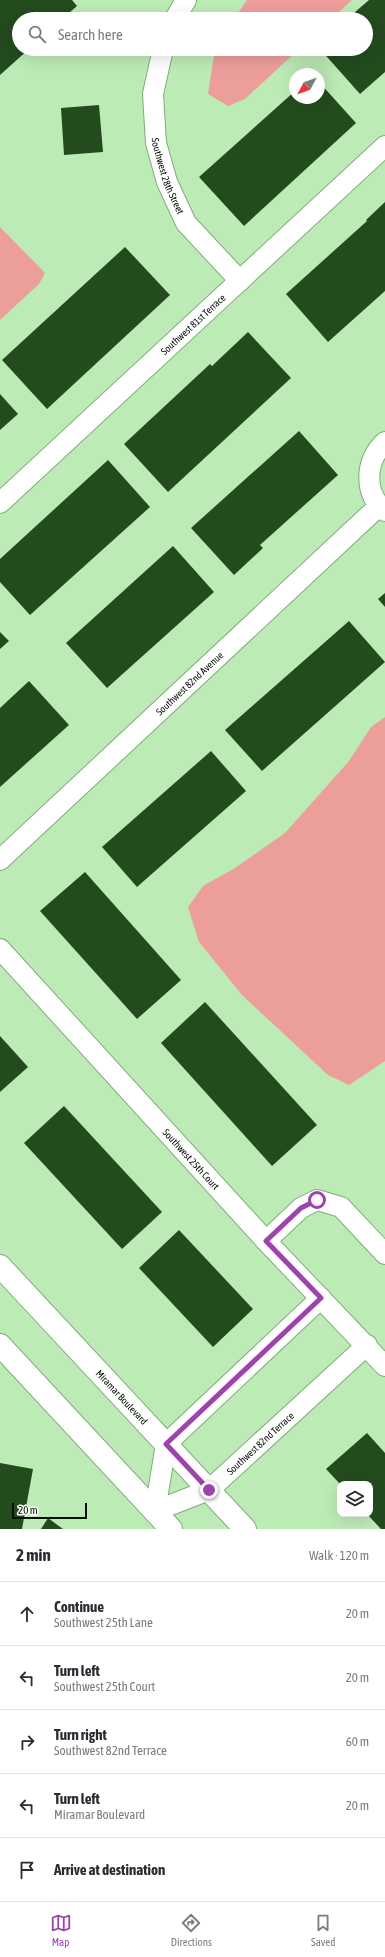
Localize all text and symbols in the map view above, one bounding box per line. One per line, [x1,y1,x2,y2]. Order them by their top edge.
search box [12,12,373,56]
icon: search [26,23,48,45]
text: Search here [58,26,123,43]
north arrow [289,68,325,104]
street label: Southwest 28th Street [150,137,187,216]
street label: Southwest 81st Terrace [158,291,228,357]
street label: Southwest 82nd Avenue [153,649,225,717]
street label: Southwest 25th Court [161,1126,222,1192]
route start [308,1191,326,1209]
street label: Miramar Boulevard [94,1368,150,1427]
street label: Southwest 82nd Terrace [224,1409,296,1477]
route end [200,1481,218,1499]
map controls [337,1481,373,1517]
button: layers [337,1481,373,1517]
scale bar [12,1501,87,1520]
text: 20 m [18,1504,38,1516]
text: 2 min [16,1545,51,1565]
text: Walk · 120 m [309,1548,369,1563]
text: Continue [54,1598,104,1615]
icon: ahead [16,1603,38,1625]
text: 20 m [346,1606,369,1621]
text: Southwest 25th Lane [54,1615,153,1630]
text: Turn left [54,1662,100,1679]
icon: left [16,1667,38,1689]
text: 20 m [346,1670,369,1685]
text: Southwest 25th Court [54,1679,155,1694]
text: Turn right [54,1726,107,1743]
icon: right [16,1731,38,1753]
text: 60 m [346,1734,369,1749]
text: Southwest 82nd Terrace [54,1743,167,1758]
text: Turn left [54,1790,100,1807]
icon: left [16,1795,38,1817]
text: 20 m [346,1798,369,1813]
text: Miramar Boulevard [54,1807,145,1822]
icon: arrive [16,1859,38,1881]
text: Arrive at destination [54,1861,165,1878]
tab: Map [50,1912,72,1948]
tab: Directions [171,1912,212,1948]
tab: Saved [311,1912,335,1948]

